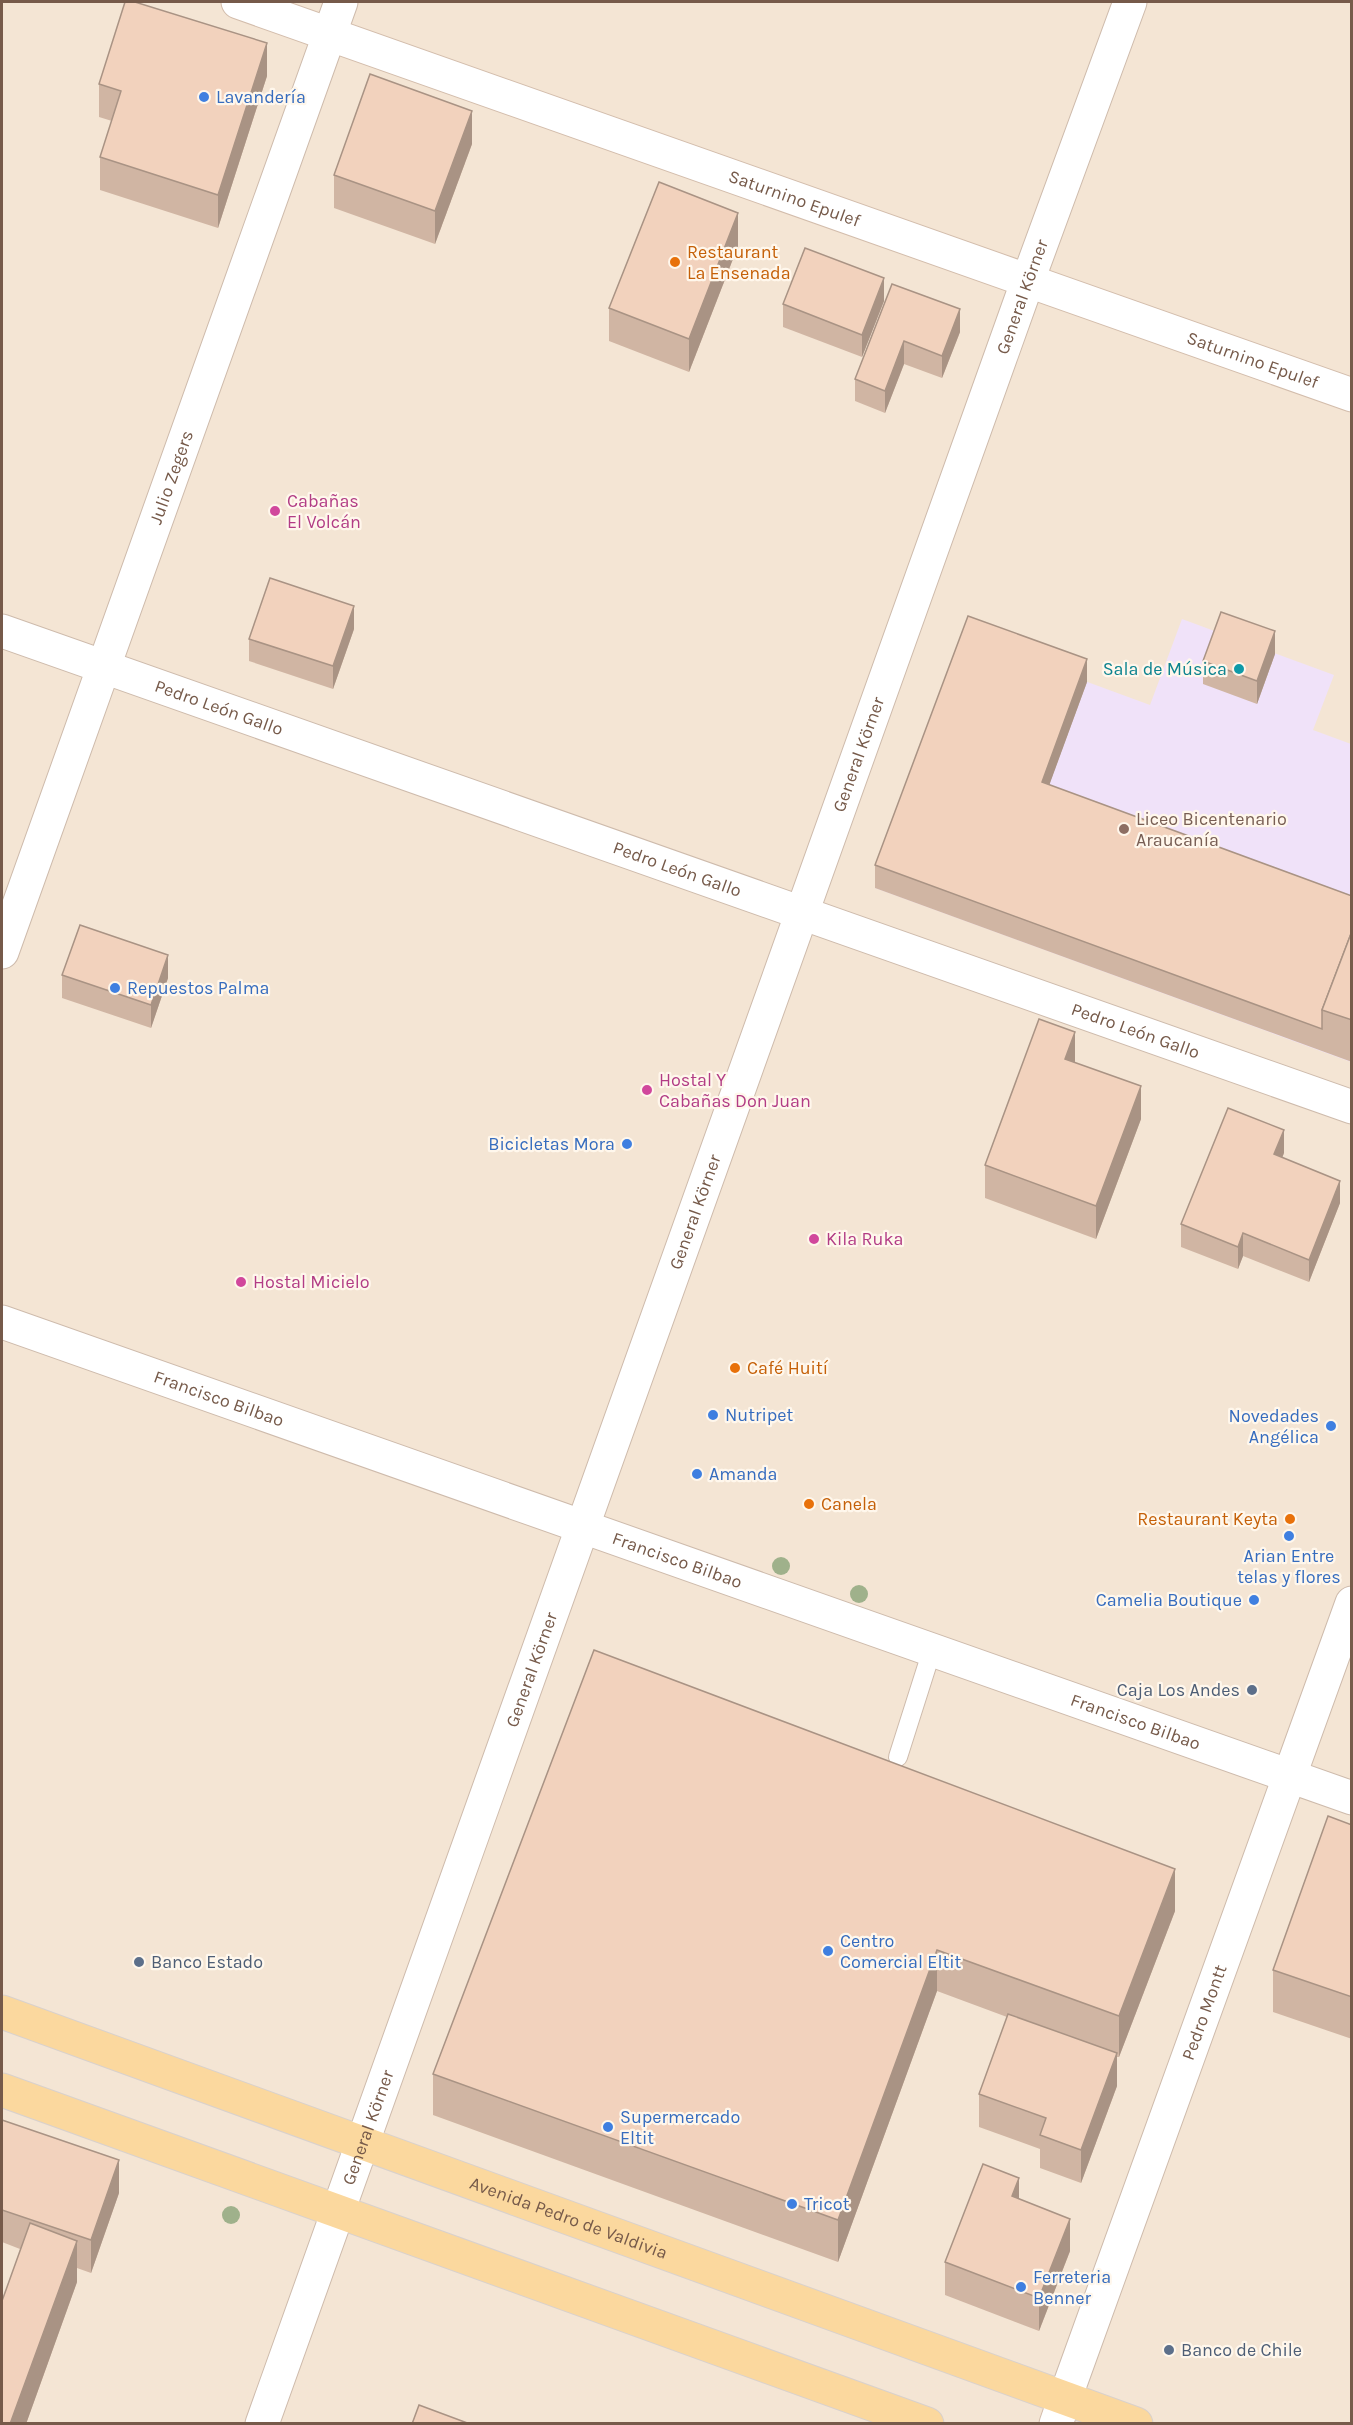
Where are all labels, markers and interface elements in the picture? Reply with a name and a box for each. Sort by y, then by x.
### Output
place label: Lavandería [216,86,306,108]
marker: Lavandería [197,90,211,104]
street label: Saturnino Epulef [726,165,864,232]
street label: General Körner [991,236,1053,357]
place label: Restaurant La Ensenada [687,241,791,284]
marker: Restaurant La Ensenada [668,255,682,269]
street label: Saturnino Epulef [1184,327,1322,394]
street label: Julio Zegers [145,427,198,527]
place label: Cabañas El Volcán [287,490,361,533]
marker: Cabañas El Volcán [268,504,282,518]
place label: Sala de Música [1103,658,1227,680]
marker: Sala de Música [1232,662,1246,676]
street label: Pedro León Gallo [152,675,286,740]
street label: General Körner [828,693,889,815]
place label: Liceo Bicentenario Araucanía [1136,808,1287,851]
marker: Liceo Bicentenario Araucanía [1117,822,1131,836]
street label: Pedro León Gallo [610,836,744,902]
place label: Repuestos Palma [127,977,269,999]
marker: Repuestos Palma [108,981,122,995]
street label: Pedro León Gallo [1068,998,1203,1063]
place label: Hostal Y Cabañas Don Juan [659,1069,811,1112]
marker: Hostal Y Cabañas Don Juan [640,1083,654,1097]
place label: Bicicletas Mora [488,1133,615,1155]
marker: Bicicletas Mora [620,1137,634,1151]
street label: General Körner [664,1151,726,1273]
place label: Kila Ruka [826,1228,904,1250]
marker: Kila Ruka [807,1232,821,1246]
place label: Hostal Micielo [253,1271,370,1293]
marker: Hostal Micielo [234,1275,248,1289]
place label: Café Huití [747,1357,829,1379]
marker: Café Huití [728,1361,742,1375]
street label: Francisco Bilbao [151,1365,287,1432]
place label: Nutripet [725,1404,794,1426]
place label: Novedades Angélica [1229,1405,1319,1448]
marker: Nutripet [706,1408,720,1422]
marker: Novedades Angélica [1324,1419,1338,1433]
place label: Amanda [709,1463,778,1485]
marker: Amanda [690,1467,704,1481]
place label: Canela [821,1493,877,1515]
marker: Canela [802,1497,816,1511]
place label: Restaurant Keyta [1137,1508,1278,1530]
marker: Restaurant Keyta [1283,1512,1297,1526]
street label: Francisco Bilbao [609,1527,745,1593]
marker: Arian Entre telas y flores [1282,1529,1296,1543]
place label: Arian Entre telas y flores [1237,1545,1341,1588]
place label: Camelia Boutique [1096,1589,1242,1611]
marker: Camelia Boutique [1247,1593,1261,1607]
street label: General Körner [501,1609,562,1730]
place label: Caja Los Andes [1117,1679,1240,1701]
marker: Caja Los Andes [1245,1683,1259,1697]
street label: Francisco Bilbao [1068,1689,1204,1755]
place label: Centro Comercial Eltit [840,1930,962,1973]
marker: Centro Comercial Eltit [821,1944,835,1958]
place label: Banco Estado [151,1951,263,1973]
marker: Banco Estado [132,1955,146,1969]
street label: Pedro Montt [1177,1961,1232,2063]
street label: General Körner [337,2066,399,2188]
place label: Supermercado Eltit [620,2106,740,2149]
marker: Supermercado Eltit [601,2120,615,2134]
street label: Avenida Pedro de Valdivia [467,2172,671,2264]
place label: Tricot [804,2193,850,2215]
marker: Tricot [785,2197,799,2211]
place label: Ferreteria Benner [1033,2266,1111,2309]
marker: Ferreteria Benner [1014,2280,1028,2294]
place label: Banco de Chile [1181,2339,1302,2361]
marker: Banco de Chile [1162,2343,1176,2357]

